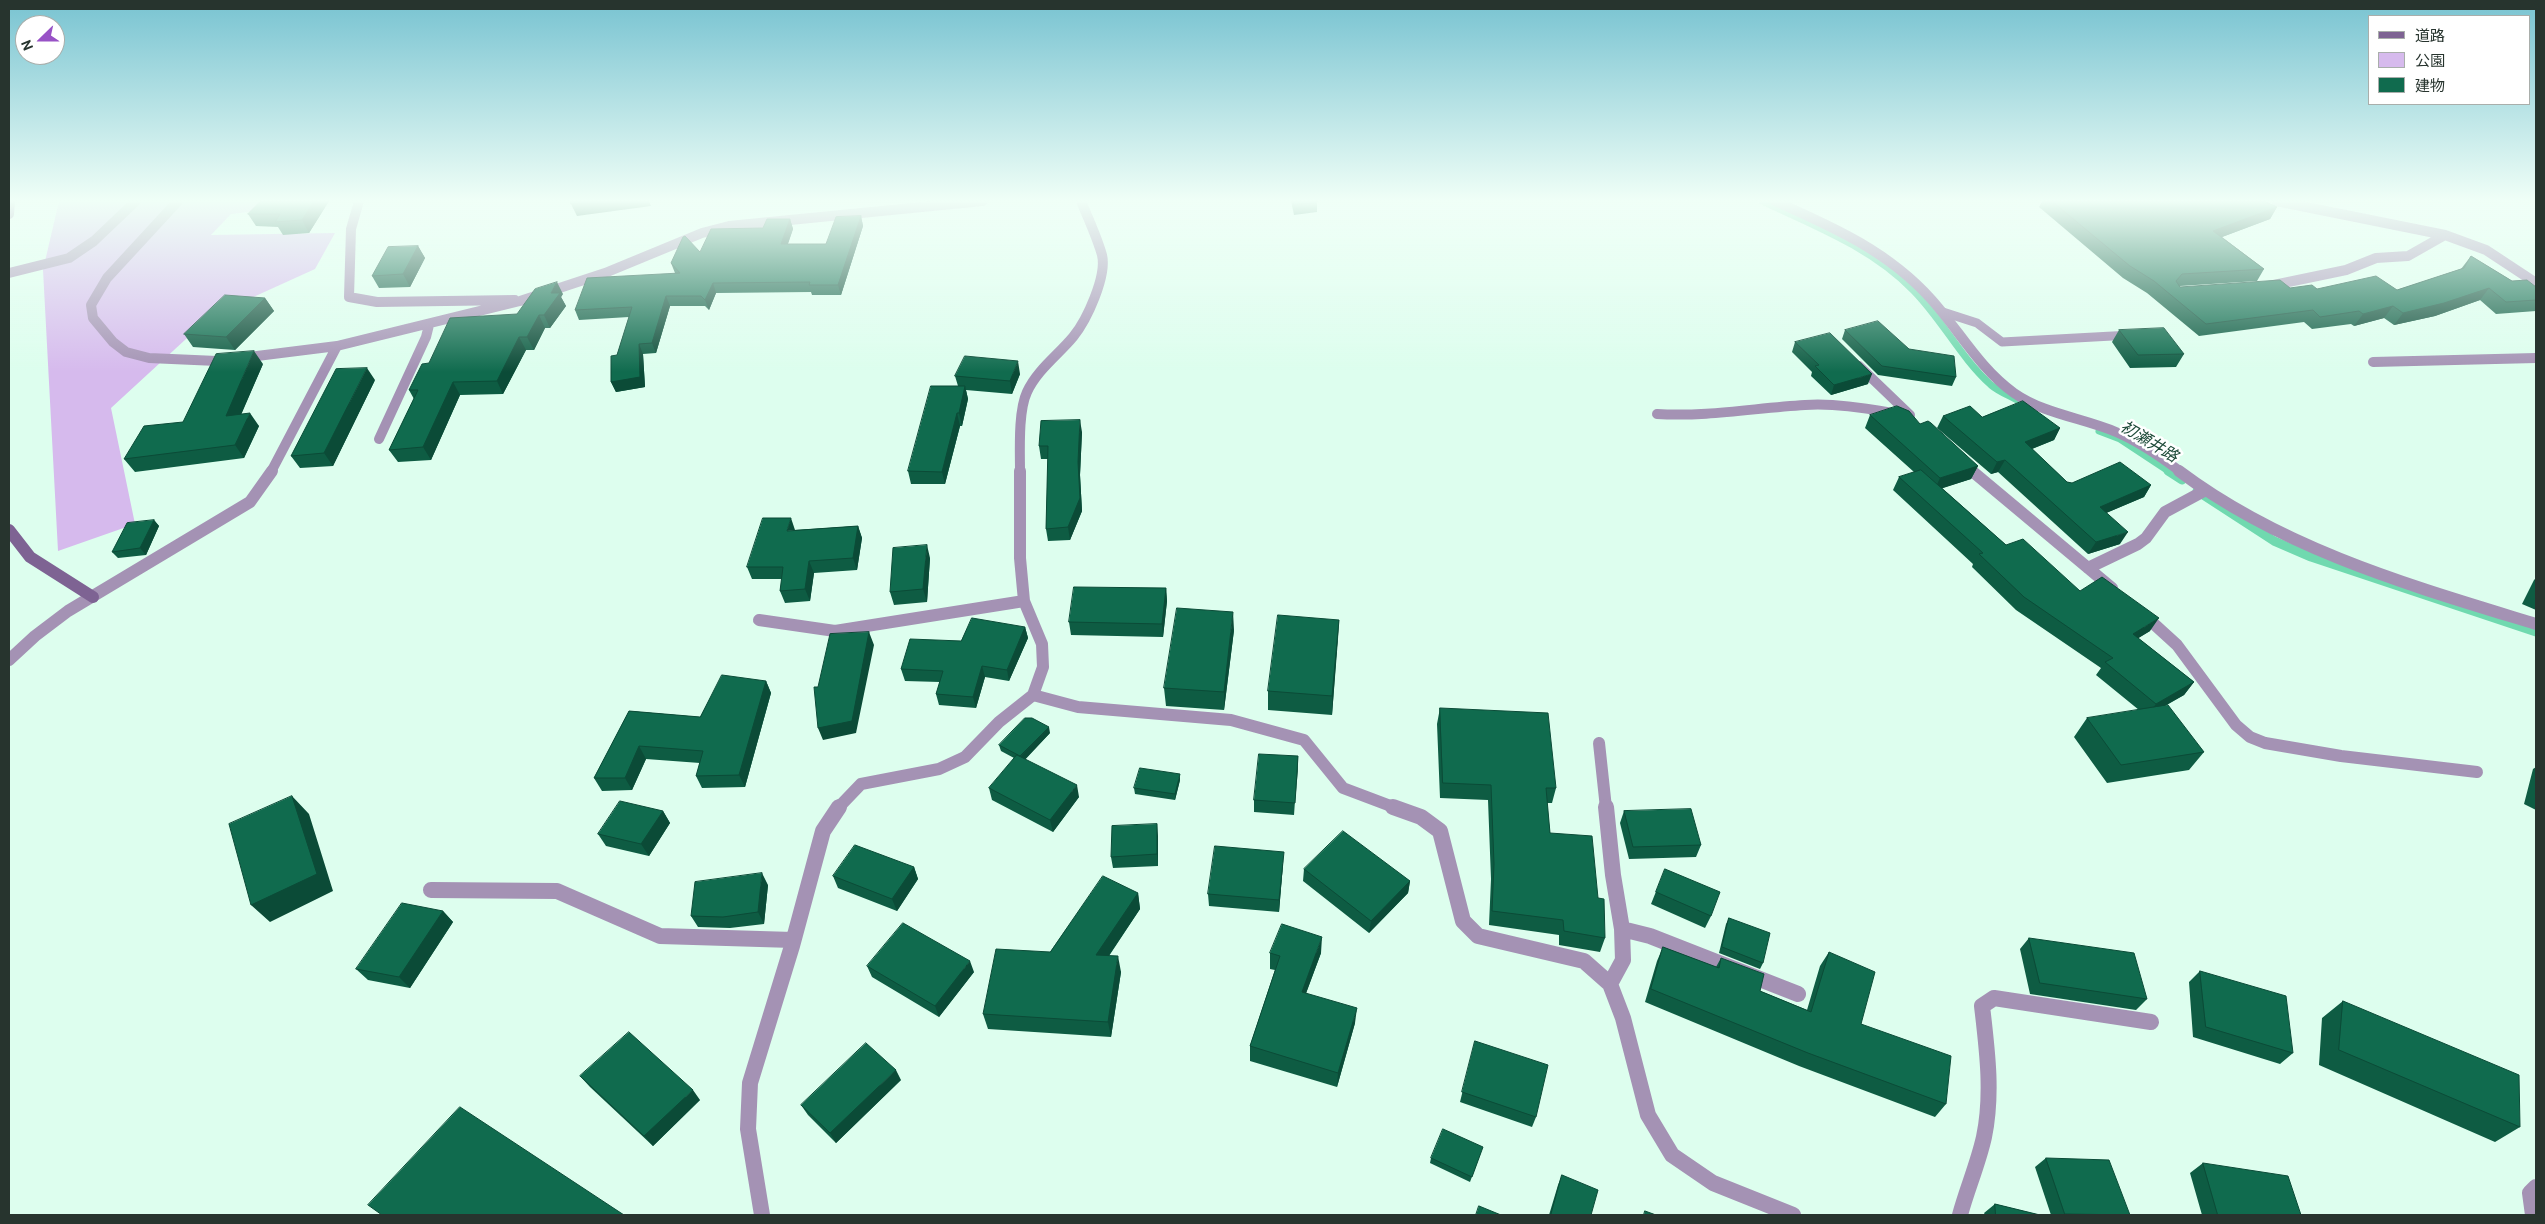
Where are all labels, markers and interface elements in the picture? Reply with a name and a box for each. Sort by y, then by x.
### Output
north arrow [15,15,65,65]
legend [2368,15,2530,105]
text: 道路 [2415,27,2445,45]
text: N [17,37,37,53]
text: 公園 [2415,52,2445,70]
text: 建物 [2415,77,2445,95]
water label: 初瀬井路 [2117,417,2181,467]

